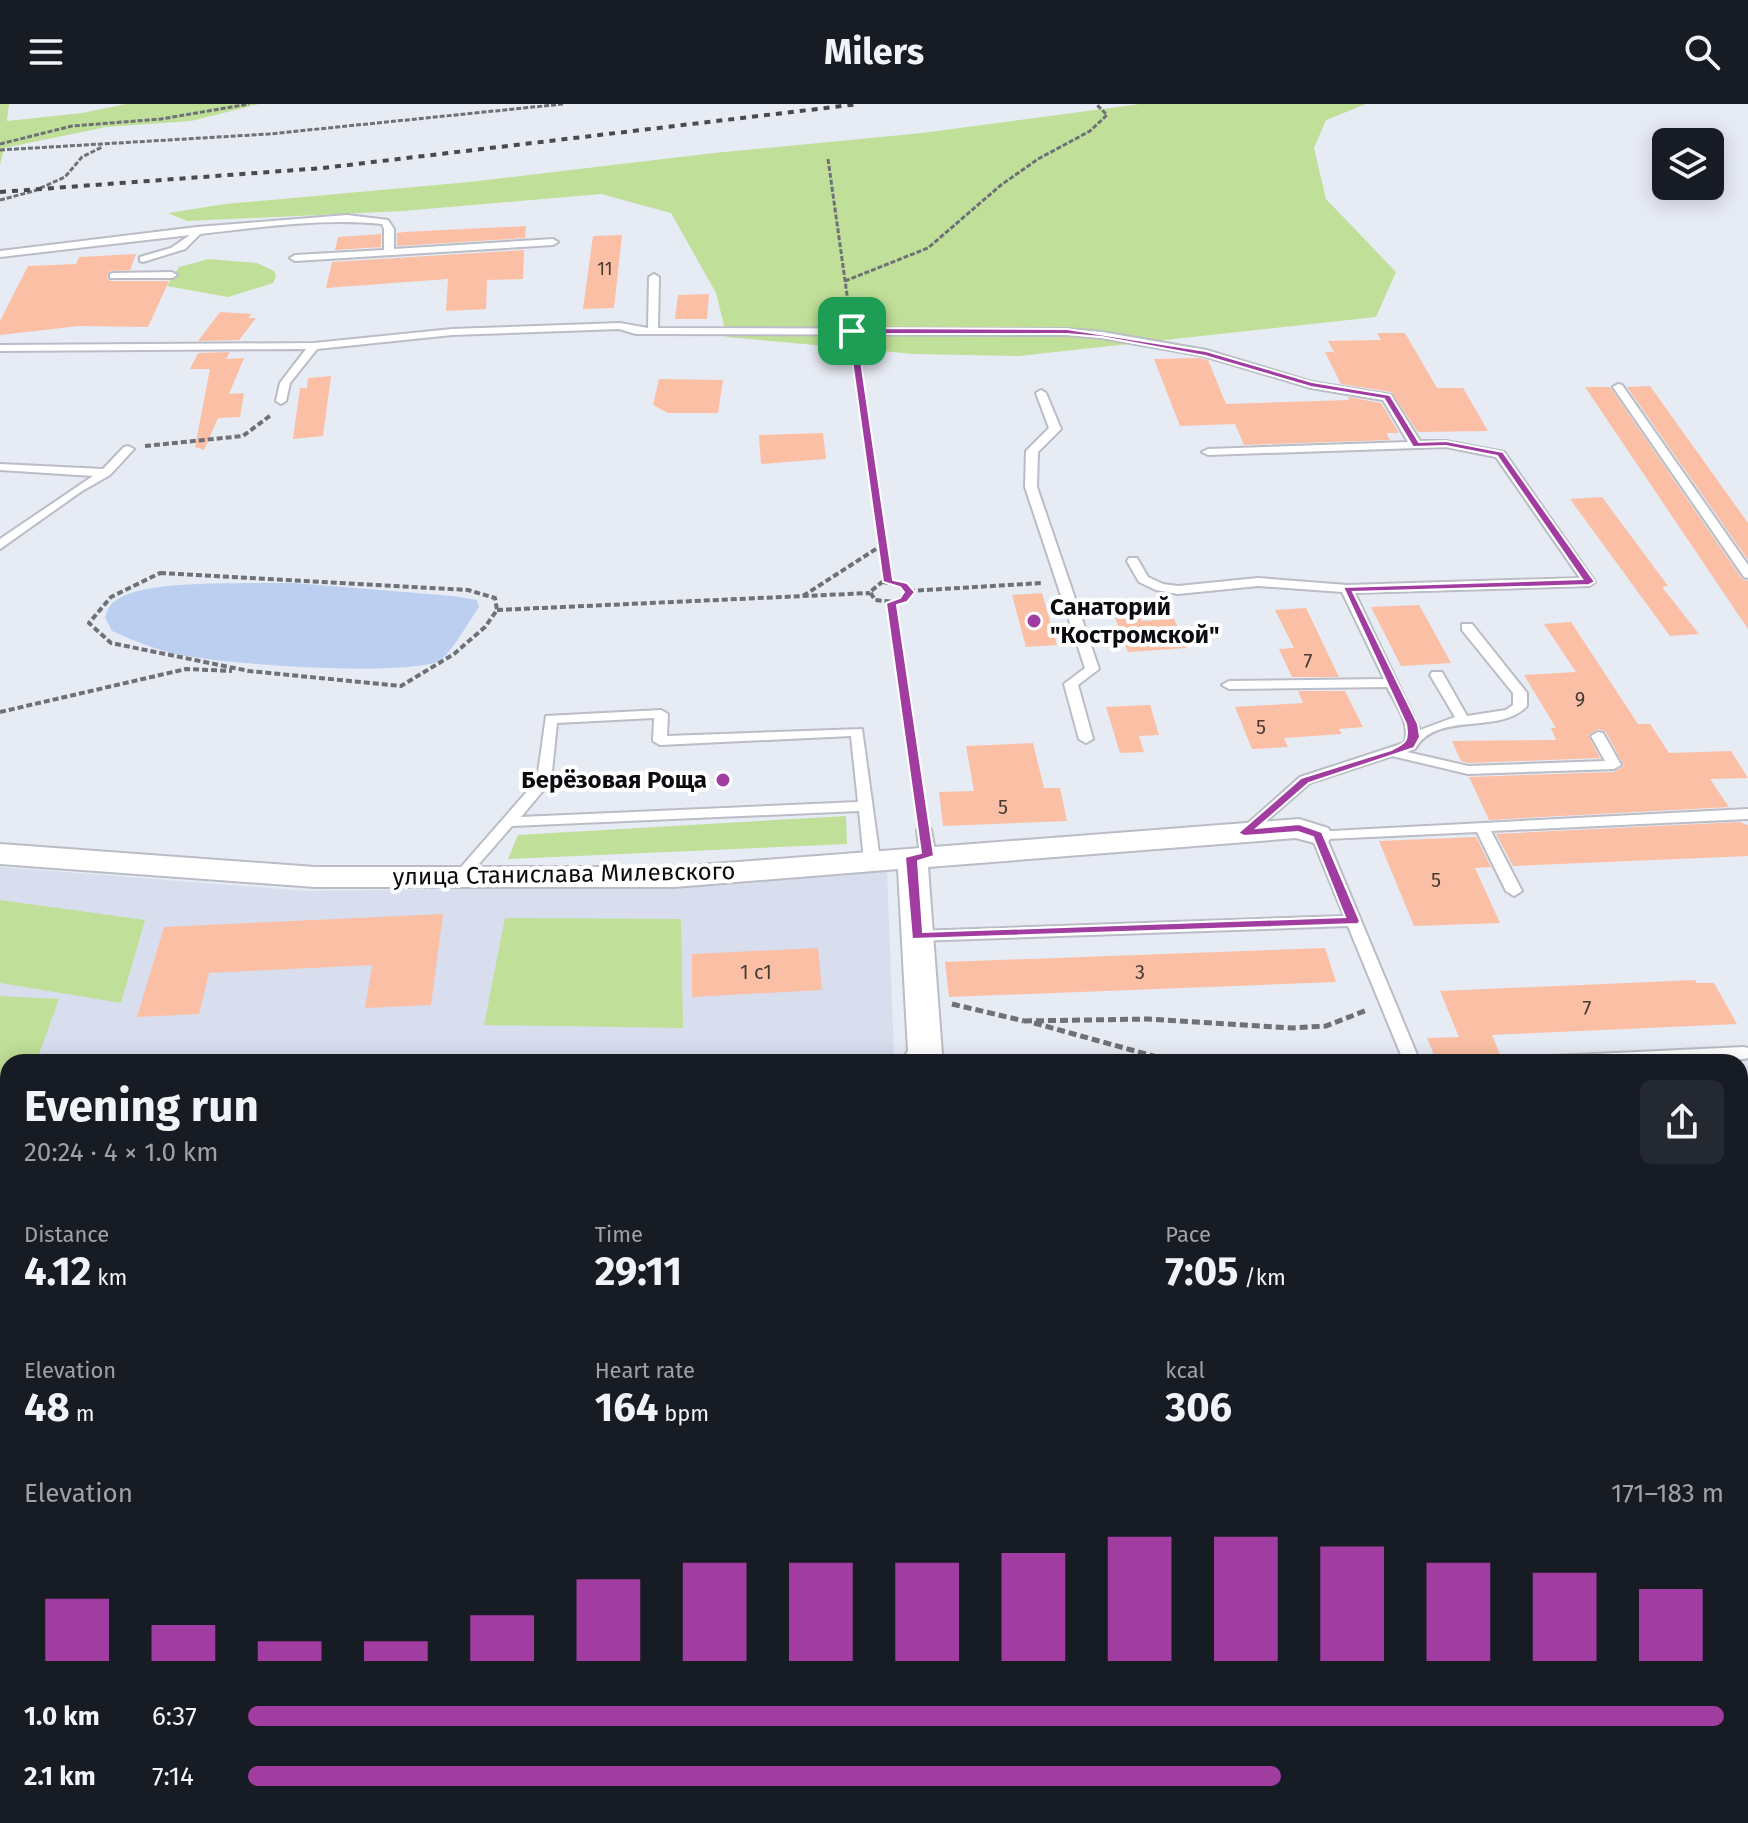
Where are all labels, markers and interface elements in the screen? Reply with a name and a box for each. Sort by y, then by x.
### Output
icon: menu [24,30,68,74]
text: Milers [824,30,924,74]
icon: search [1680,30,1724,74]
map controls [1652,128,1724,200]
button: layers [1652,128,1724,200]
house number: 11 [597,258,613,280]
pin [818,297,886,365]
icon: arrive [830,309,874,353]
place label: Санаторий "Костромской" [1050,593,1219,649]
marker: Санаторий "Костромской" [1025,612,1043,630]
house number: 7 [1304,649,1313,673]
house number: 9 [1575,687,1585,711]
house number: 5 [1256,715,1266,739]
place label: Берёзовая Роща [521,766,707,794]
marker: Берёзовая Роща [714,771,732,789]
house number: 5 [998,795,1008,819]
street label: улица Станислава Милевского [392,857,736,891]
house number: 5 [1431,868,1441,892]
house number: 1 с1 [740,960,772,984]
house number: 3 [1135,960,1145,984]
house number: 7 [1583,996,1592,1020]
text: Evening run [24,1080,259,1133]
button: share [1640,1080,1724,1164]
text: 20:24 · 4 × 1.0 km [24,1137,218,1168]
text: Distance [24,1221,109,1248]
text: Time [595,1221,643,1248]
text: Pace [1165,1221,1211,1248]
text: 4.12 [24,1248,91,1296]
text: 29:11 [595,1248,682,1296]
text: 7:05 [1165,1248,1239,1296]
text: km [91,1264,127,1291]
text: /km [1239,1264,1286,1291]
text: Elevation [24,1357,116,1384]
text: Heart rate [595,1357,695,1384]
text: kcal [1165,1357,1205,1384]
text: 48 [24,1384,70,1432]
text: 164 [595,1384,658,1432]
text: 306 [1165,1384,1232,1432]
text: m [70,1400,95,1427]
text: bpm [658,1400,709,1427]
text: Elevation [24,1478,133,1509]
text: 171–183 m [1611,1478,1724,1509]
text: 1.0 km [24,1701,100,1732]
text: 6:37 [152,1701,197,1732]
text: 2.1 km [24,1761,96,1792]
text: 7:14 [152,1761,194,1792]

